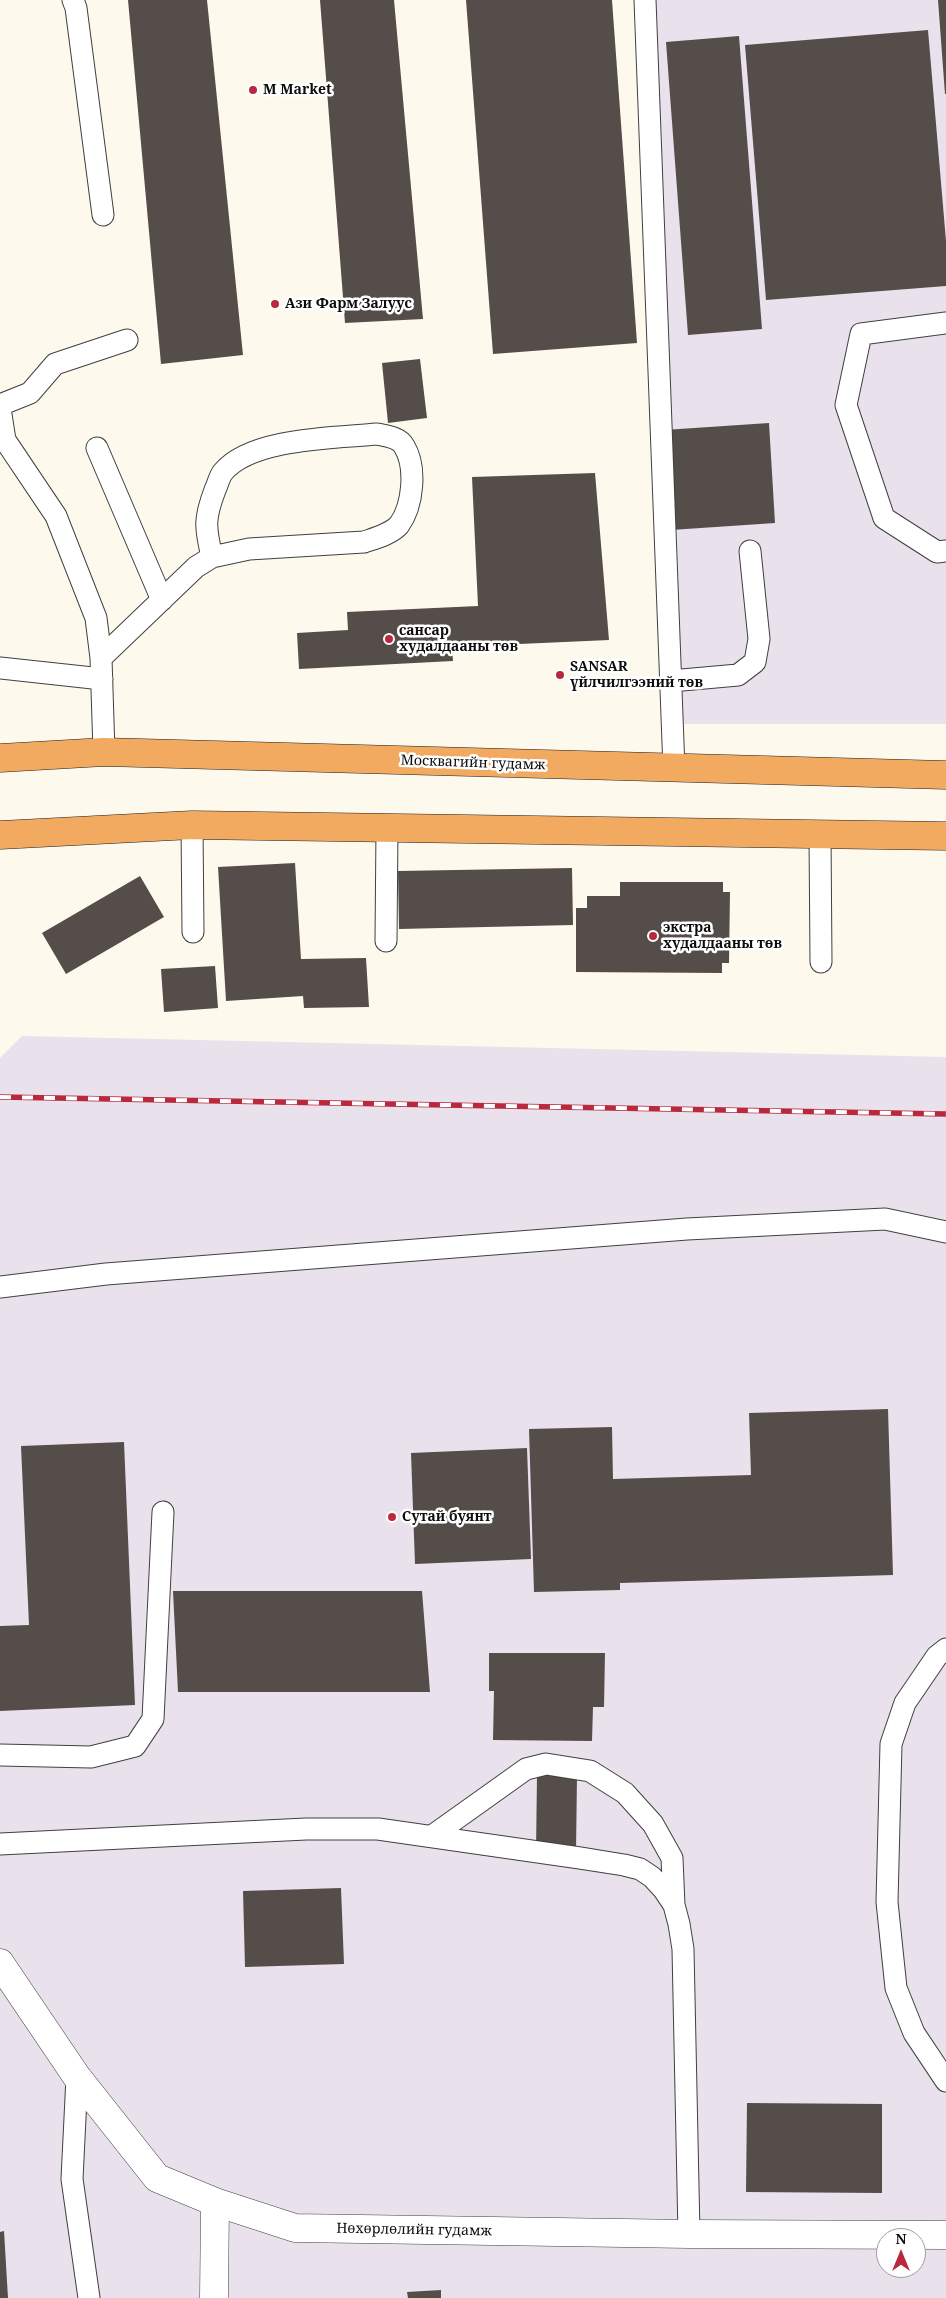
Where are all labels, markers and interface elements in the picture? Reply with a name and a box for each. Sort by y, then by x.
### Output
place label: М Market [263,82,332,98]
marker: М Market [247,84,259,96]
place label: Ази Фарм Залуус [285,296,412,312]
marker: Ази Фарм Залуус [269,298,281,310]
place label: сансар худалдааны төв [399,623,518,656]
marker: сансар худалдааны төв [383,633,395,645]
place label: SANSAR үйлчилгээний төв [570,659,703,692]
marker: SANSAR үйлчилгээний төв [554,669,566,681]
street label: Москвагийн гудамж [400,752,546,774]
place label: экстра худалдааны төв [663,920,782,952]
marker: экстра худалдааны төв [647,930,659,942]
place label: Сутай буянт [402,1509,492,1525]
marker: Сутай буянт [386,1511,398,1523]
street label: Нөхөрлөлийн гудамж [336,2220,492,2240]
north arrow [876,2228,926,2278]
text: N [895,2229,907,2248]

